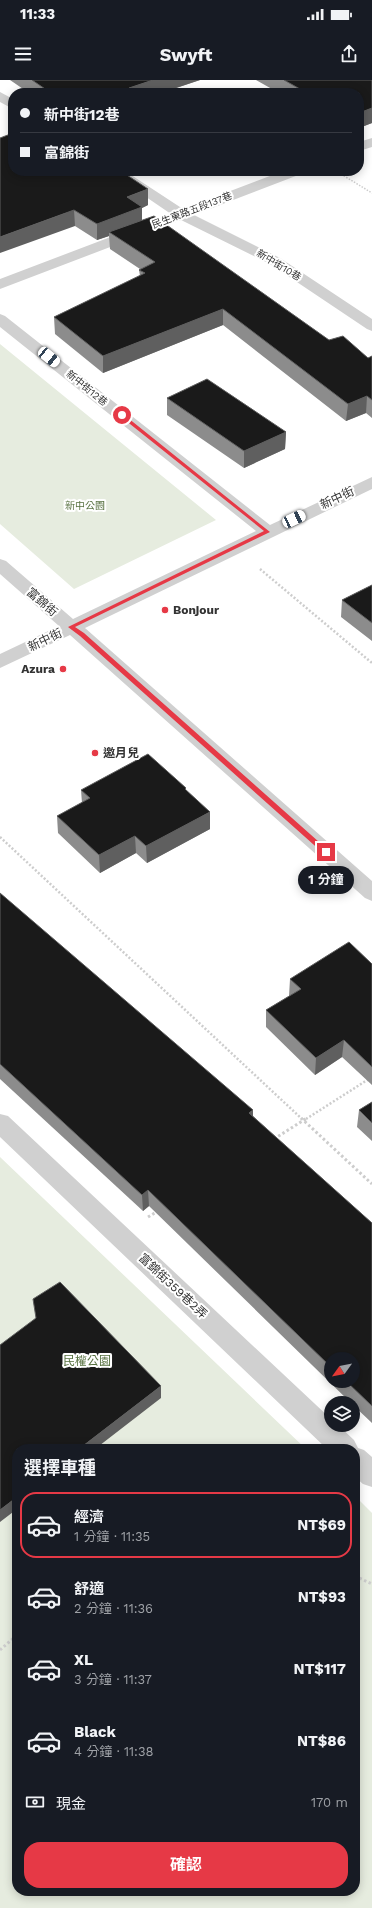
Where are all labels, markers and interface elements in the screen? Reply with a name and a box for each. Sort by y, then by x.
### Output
text: 11:33 [20,5,55,23]
icon: menu [12,43,34,65]
icon: share [338,43,360,65]
text: Swyft [160,44,212,65]
text: 新中街12巷 [44,106,119,124]
text: 富錦街 [44,144,89,162]
street label: 民生東路五段137巷 [150,190,234,230]
street label: 新中街10巷 [255,247,303,283]
car [36,345,62,369]
street label: 新中街12巷 [64,368,110,408]
route start [113,406,131,424]
street label: 新中街 [318,484,356,512]
park label: 新中公園 [65,500,105,511]
car [281,508,307,530]
street label: 富錦街 [24,585,60,619]
place label: Bonjour [173,603,220,617]
marker: Bonjour [160,605,170,615]
street label: 新中街 [26,626,64,654]
place label: Azura [21,662,55,676]
marker: Azura [58,664,68,674]
place label: 邀月兒 [103,746,139,760]
marker: 邀月兒 [90,748,100,758]
route end [317,843,335,861]
callout: 1 分鐘 [298,866,354,894]
text: 1 分鐘 [308,872,344,887]
street label: 富錦街359巷2弄 [136,1251,210,1321]
north arrow [324,1352,360,1388]
map controls [324,1352,360,1432]
park label: 民權公園 [63,1354,111,1368]
button: layers [324,1396,360,1432]
text: 選擇車種 [24,1457,96,1478]
icon: car [26,1507,62,1543]
text: 經濟 [74,1508,104,1526]
text: NT$69 [297,1516,346,1534]
text: 1 分鐘 · 11:35 [74,1529,150,1544]
icon: car [26,1579,62,1615]
text: 舒適 [74,1580,104,1598]
text: NT$93 [298,1588,346,1606]
text: 2 分鐘 · 11:36 [74,1601,153,1616]
icon: car [26,1651,62,1687]
text: XL [74,1651,93,1669]
text: NT$117 [294,1660,346,1678]
text: 3 分鐘 · 11:37 [74,1672,152,1687]
icon: car [26,1723,62,1759]
text: Black [74,1723,116,1741]
text: NT$86 [297,1732,346,1750]
text: 4 分鐘 · 11:38 [74,1744,154,1759]
icon: cash [24,1791,46,1813]
text: 現金 [56,1795,86,1813]
text: 170 m [311,1795,348,1810]
button: 確認 [24,1842,348,1888]

